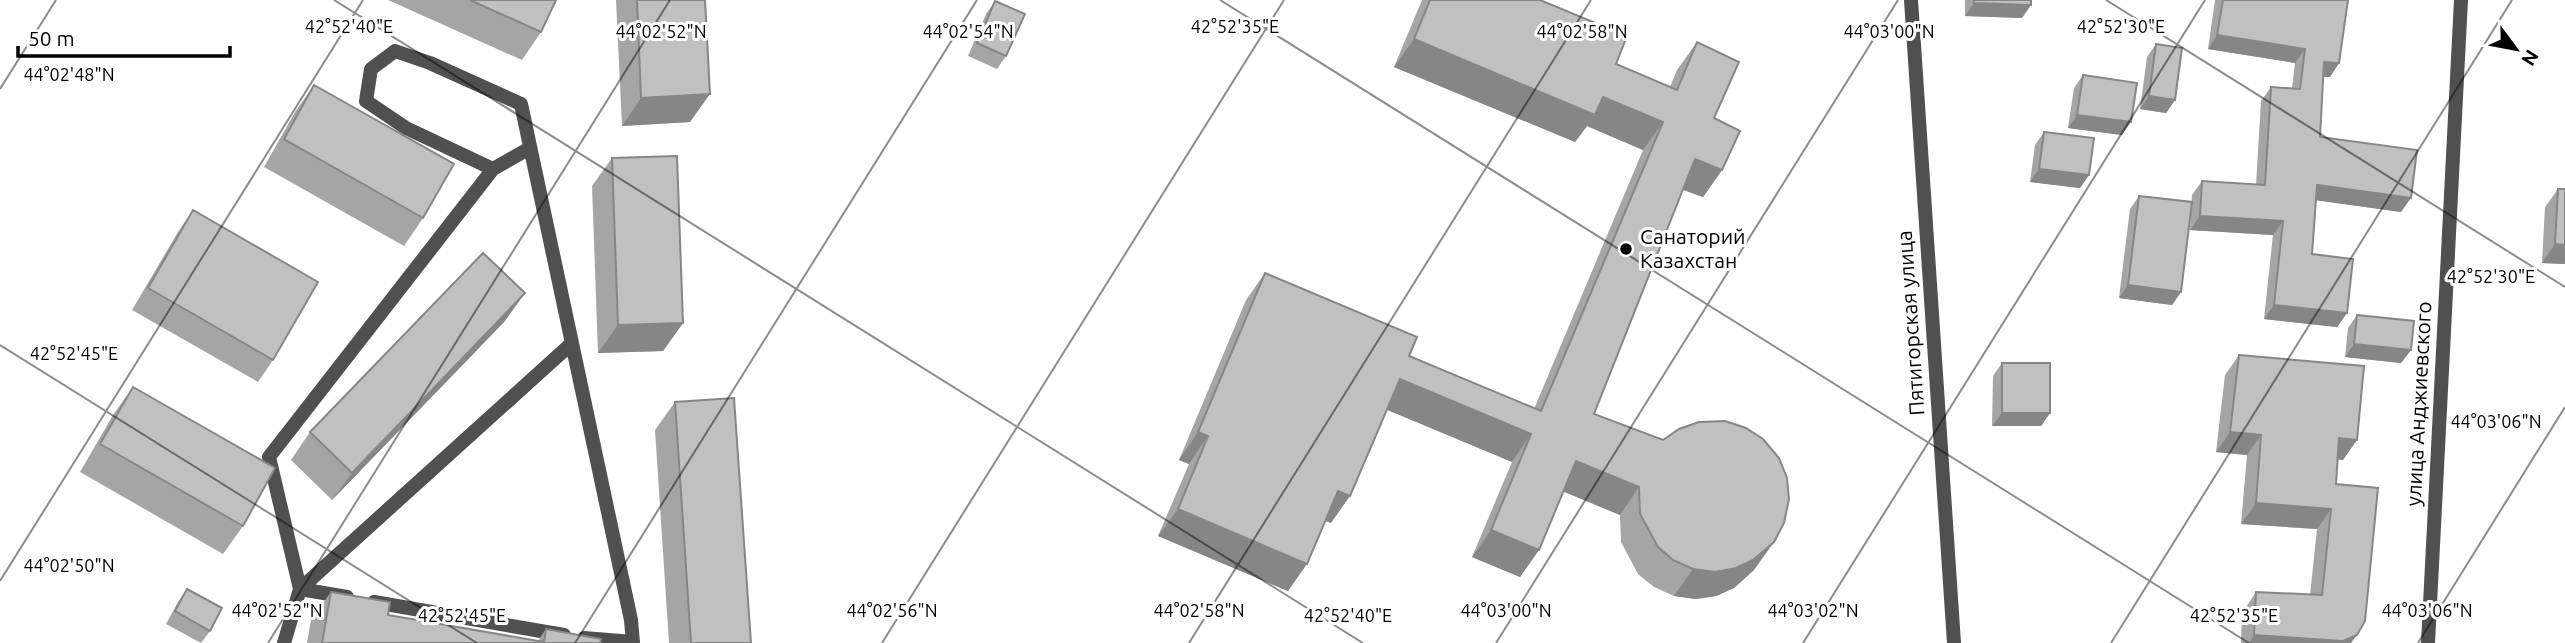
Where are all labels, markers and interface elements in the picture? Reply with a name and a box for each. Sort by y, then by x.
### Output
scale bar [18,14,229,58]
north arrow [2481,14,2551,84]
text: 42°52'40"E [305,16,393,36]
text: 42°52'35"E [1191,16,1279,36]
text: 42°52'30"E [2077,16,2165,36]
text: 44°02'52"N [615,21,707,41]
text: 44°02'54"N [922,21,1014,41]
text: 44°02'58"N [1536,21,1628,41]
text: 44°03'00"N [1843,21,1935,41]
text: 50 m [28,26,75,50]
text: N [2517,46,2544,70]
text: 44°02'48"N [23,64,115,84]
place label: Санаторий Казахстан [1640,224,1746,272]
street label: Пятигорская улица [1892,230,1928,416]
marker: Санаторий Казахстан [1618,241,1634,257]
text: 42°52'30"E [2447,266,2535,286]
street label: улица Анджиевского [2401,301,2435,507]
text: 42°52'45"E [30,343,118,363]
text: 44°03'06"N [2450,411,2542,431]
text: 44°02'50"N [23,555,115,575]
text: 44°02'52"N [231,600,323,620]
text: 44°02'56"N [846,600,938,620]
text: 44°02'58"N [1153,600,1245,620]
text: 44°03'00"N [1460,600,1552,620]
text: 44°03'02"N [1767,600,1859,620]
text: 44°03'06"N [2381,600,2473,620]
text: 42°52'45"E [418,605,506,625]
text: 42°52'40"E [1304,605,1392,625]
text: 42°52'35"E [2190,605,2278,625]

